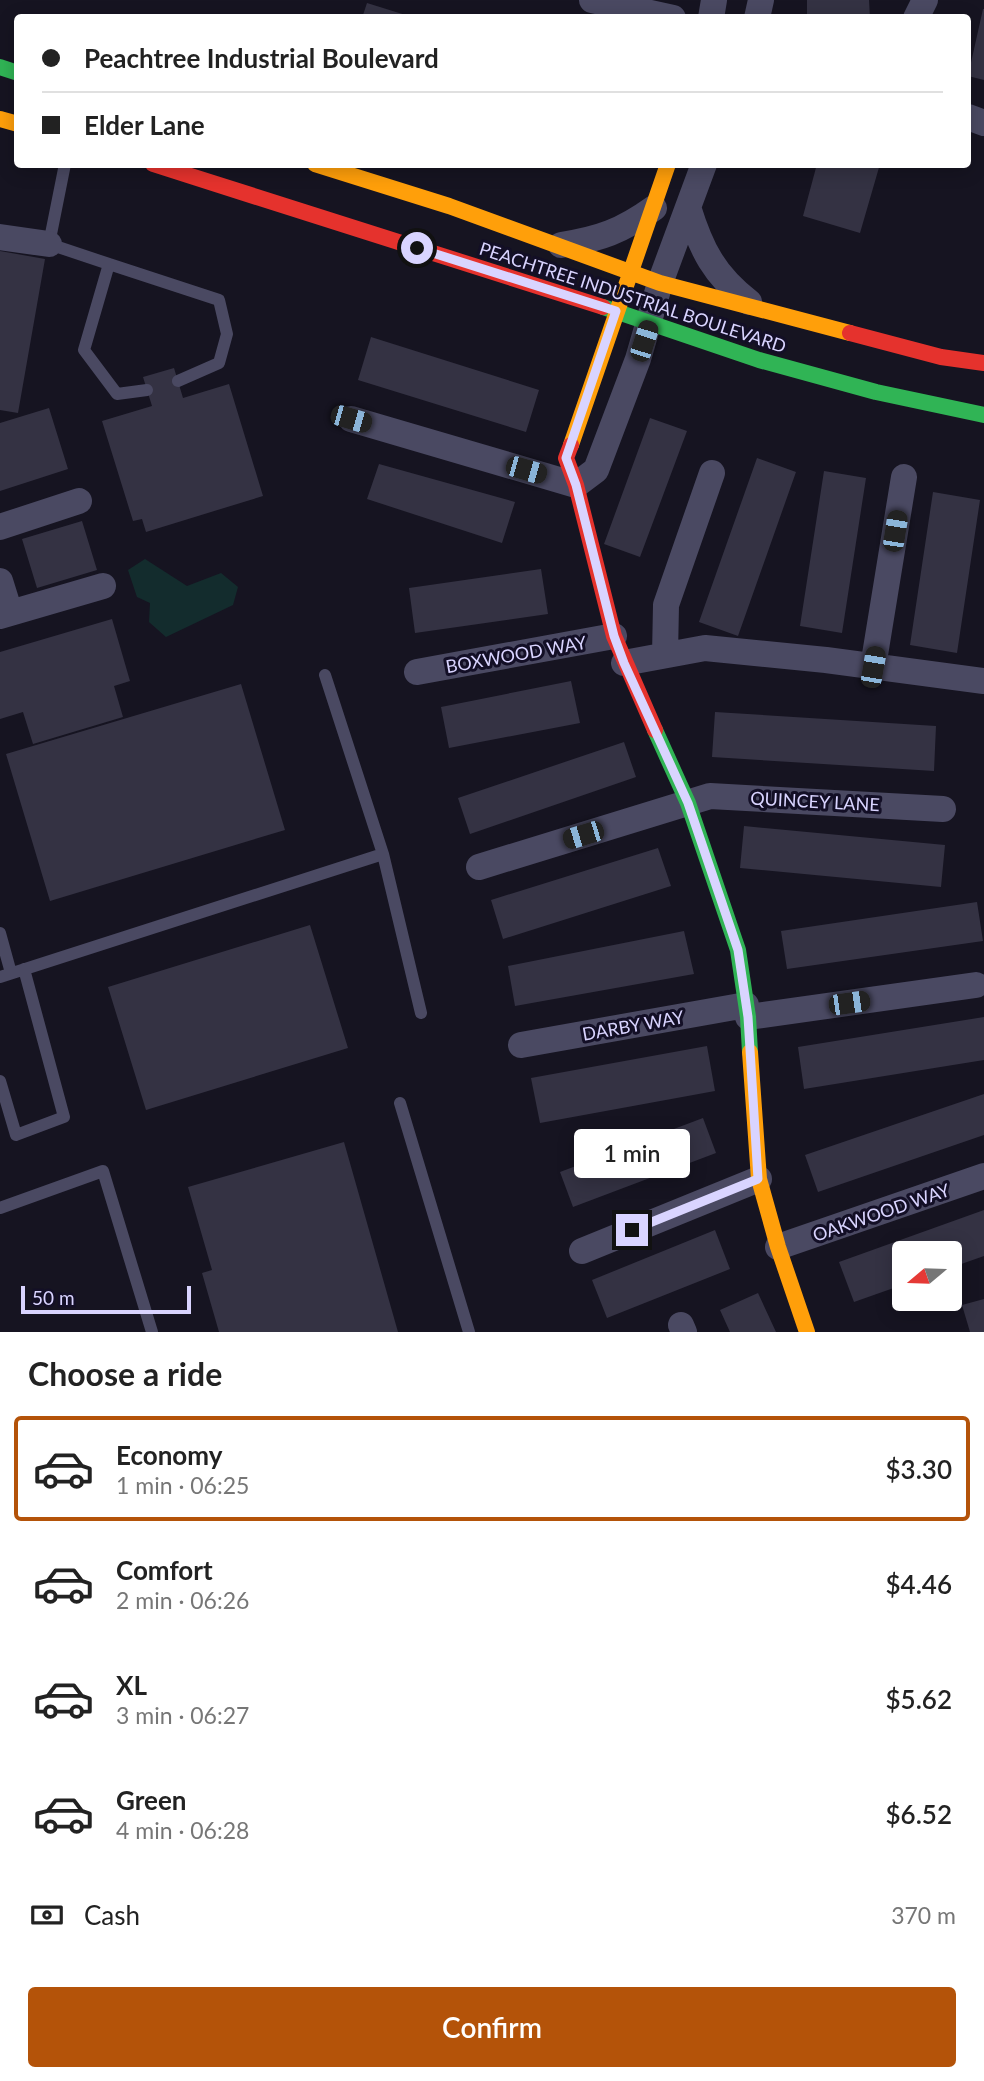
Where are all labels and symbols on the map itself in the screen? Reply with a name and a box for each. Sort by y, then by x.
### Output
route start [401,232,433,264]
street label: PEACHTREE INDUSTRIAL BOULEVARD [477,237,789,357]
car [628,318,661,364]
car [328,403,375,435]
car [503,454,550,486]
car [882,509,909,553]
street label: BOXWOOD WAY [444,631,589,677]
car [860,644,887,690]
street label: QUINCEY LANE [750,787,880,815]
car [560,819,607,851]
car [827,990,872,1016]
street label: DARBY WAY [580,1005,686,1045]
callout: 1 min [574,1128,690,1178]
street label: OAKWOOD WAY [810,1178,953,1246]
route end [616,1214,648,1246]
north arrow [892,1241,962,1311]
scale bar [21,1283,191,1315]

